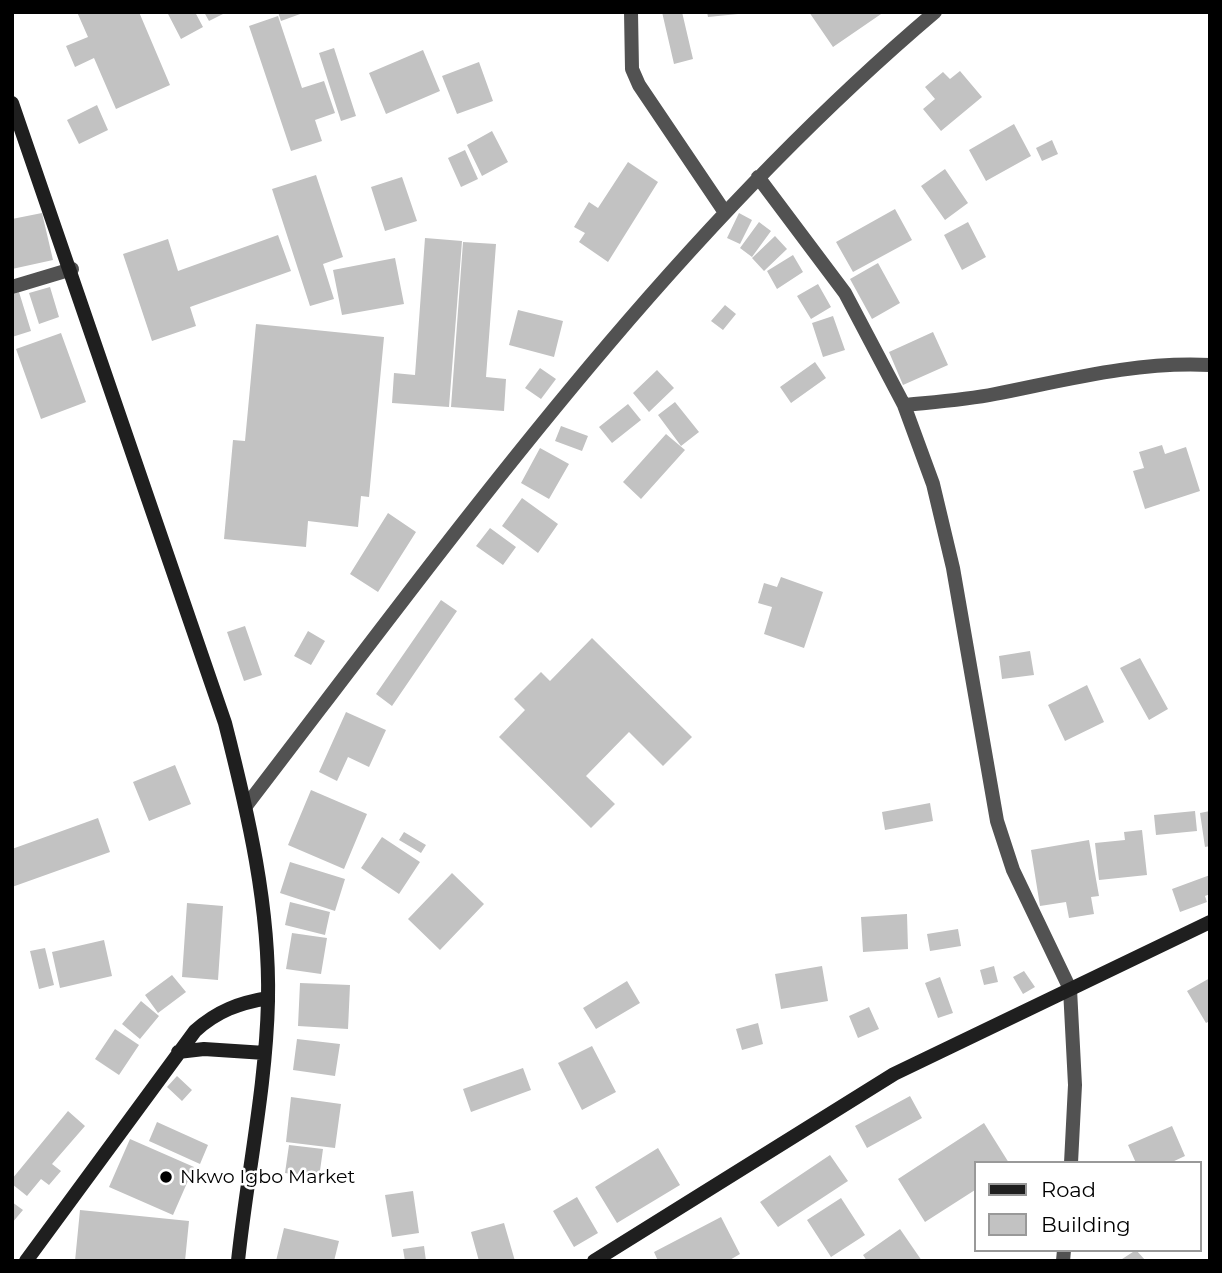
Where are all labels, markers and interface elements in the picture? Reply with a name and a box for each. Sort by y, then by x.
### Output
legend [974,1161,1201,1252]
place label: Nkwo Igbo Market [180,1166,355,1188]
marker: Nkwo Igbo Market [158,1169,174,1185]
text: Road [1041,1177,1096,1202]
text: Building [1041,1212,1131,1237]

